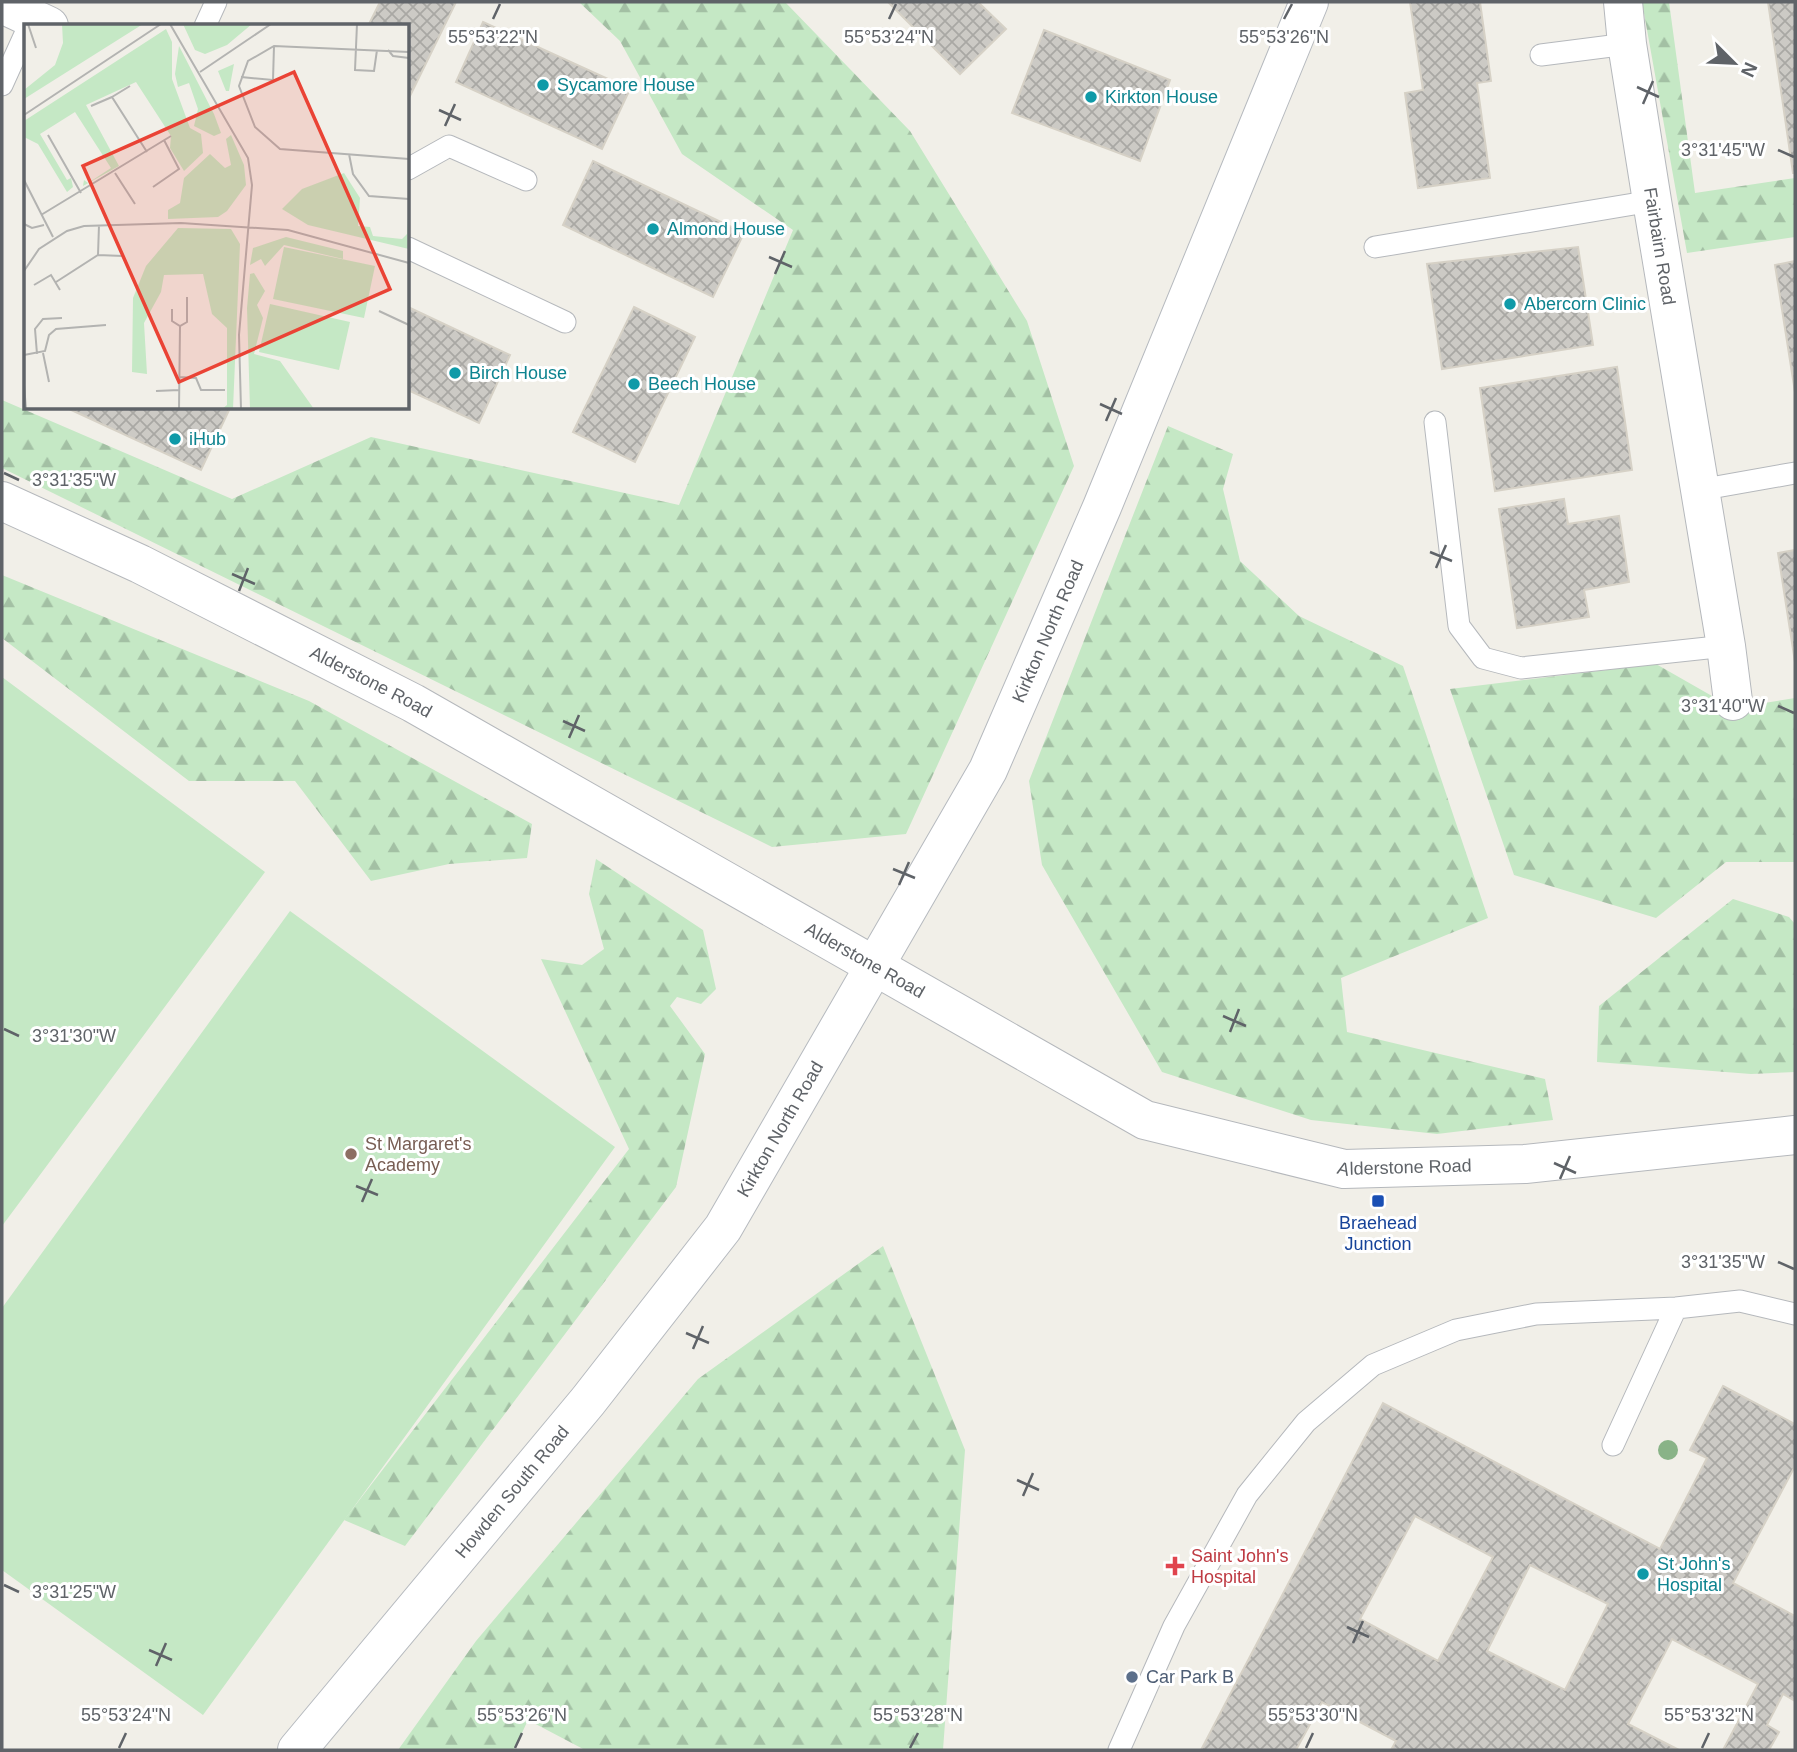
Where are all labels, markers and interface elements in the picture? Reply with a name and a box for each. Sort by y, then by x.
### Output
inset map [24,24,410,410]
text: 55°53'22"N [448,27,538,47]
text: 55°53'24"N [844,27,934,47]
text: 55°53'26"N [1239,27,1329,47]
north arrow [1699,28,1769,98]
text: N [1737,59,1761,80]
place label: Sycamore House [557,75,695,95]
marker: Sycamore House [535,77,551,93]
place label: Kirkton House [1105,87,1218,107]
marker: Kirkton House [1083,89,1099,105]
text: 3°31'45"W [1681,140,1765,160]
street label: Fairbairn Road [1640,186,1679,307]
place label: Almond House [667,219,785,239]
marker: Almond House [645,221,661,237]
place label: Abercorn Clinic [1524,294,1646,314]
marker: Abercorn Clinic [1502,296,1518,312]
place label: Birch House [469,363,567,383]
marker: Birch House [447,365,463,381]
place label: Beech House [648,374,756,394]
marker: Beech House [626,376,642,392]
place label: iHub [189,429,226,449]
marker: iHub [167,431,183,447]
text: 3°31'35"W [32,470,116,490]
street label: Kirkton North Road [1008,557,1088,706]
street label: Alderstone Road [307,642,435,722]
text: 3°31'40"W [1681,696,1765,716]
street label: Alderstone Road [802,918,928,1002]
text: 3°31'30"W [32,1026,116,1046]
street label: Kirkton North Road [733,1058,827,1200]
place label: St Margaret's Academy [365,1134,471,1175]
marker: St Margaret's Academy [343,1146,359,1162]
street label: Alderstone Road [1335,1155,1472,1180]
marker: Braehead Junction [1370,1193,1386,1209]
place label: Braehead Junction [1339,1213,1417,1254]
text: 3°31'35"W [1681,1252,1765,1272]
street label: Howden South Road [451,1422,573,1562]
place label: Saint John's Hospital [1191,1546,1289,1587]
place label: St John's Hospital [1657,1554,1730,1595]
marker: Saint John's Hospital [1165,1556,1185,1576]
marker: St John's Hospital [1635,1566,1651,1582]
text: 3°31'25"W [32,1582,116,1602]
place label: Car Park B [1146,1667,1234,1687]
marker: Car Park B [1124,1669,1140,1685]
text: 55°53'24"N [81,1705,171,1725]
text: 55°53'26"N [477,1705,567,1725]
text: 55°53'28"N [873,1705,963,1725]
text: 55°53'30"N [1268,1705,1358,1725]
text: 55°53'32"N [1664,1705,1754,1725]

